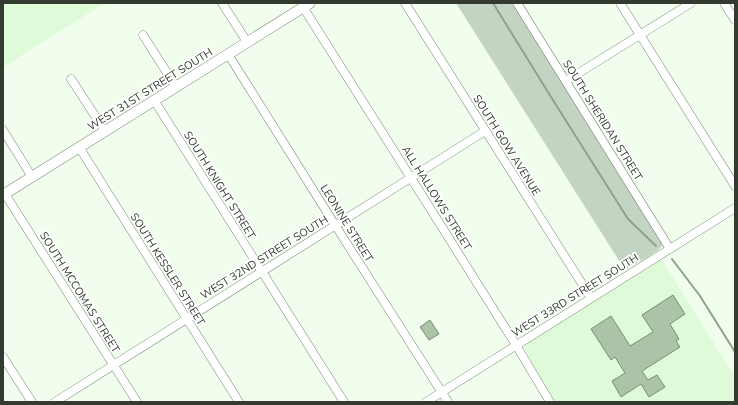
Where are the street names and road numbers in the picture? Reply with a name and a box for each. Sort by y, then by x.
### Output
street label: WEST 31ST STREET SOUTH [85,45,216,134]
street label: SOUTH SHERIDAN STREET [559,57,646,184]
street label: SOUTH GOW AVENUE [469,92,544,199]
street label: SOUTH KNIGHT STREET [180,128,259,242]
street label: ALL HALLOWS STREET [398,143,475,254]
street label: LEONINE STREET [317,182,377,265]
street label: SOUTH KESSLER STREET [127,210,209,329]
street label: WEST 32ND STREET SOUTH [198,212,331,303]
street label: SOUTH MCCOMAS STREET [36,229,123,356]
street label: WEST 33RD STREET SOUTH [509,250,642,341]

